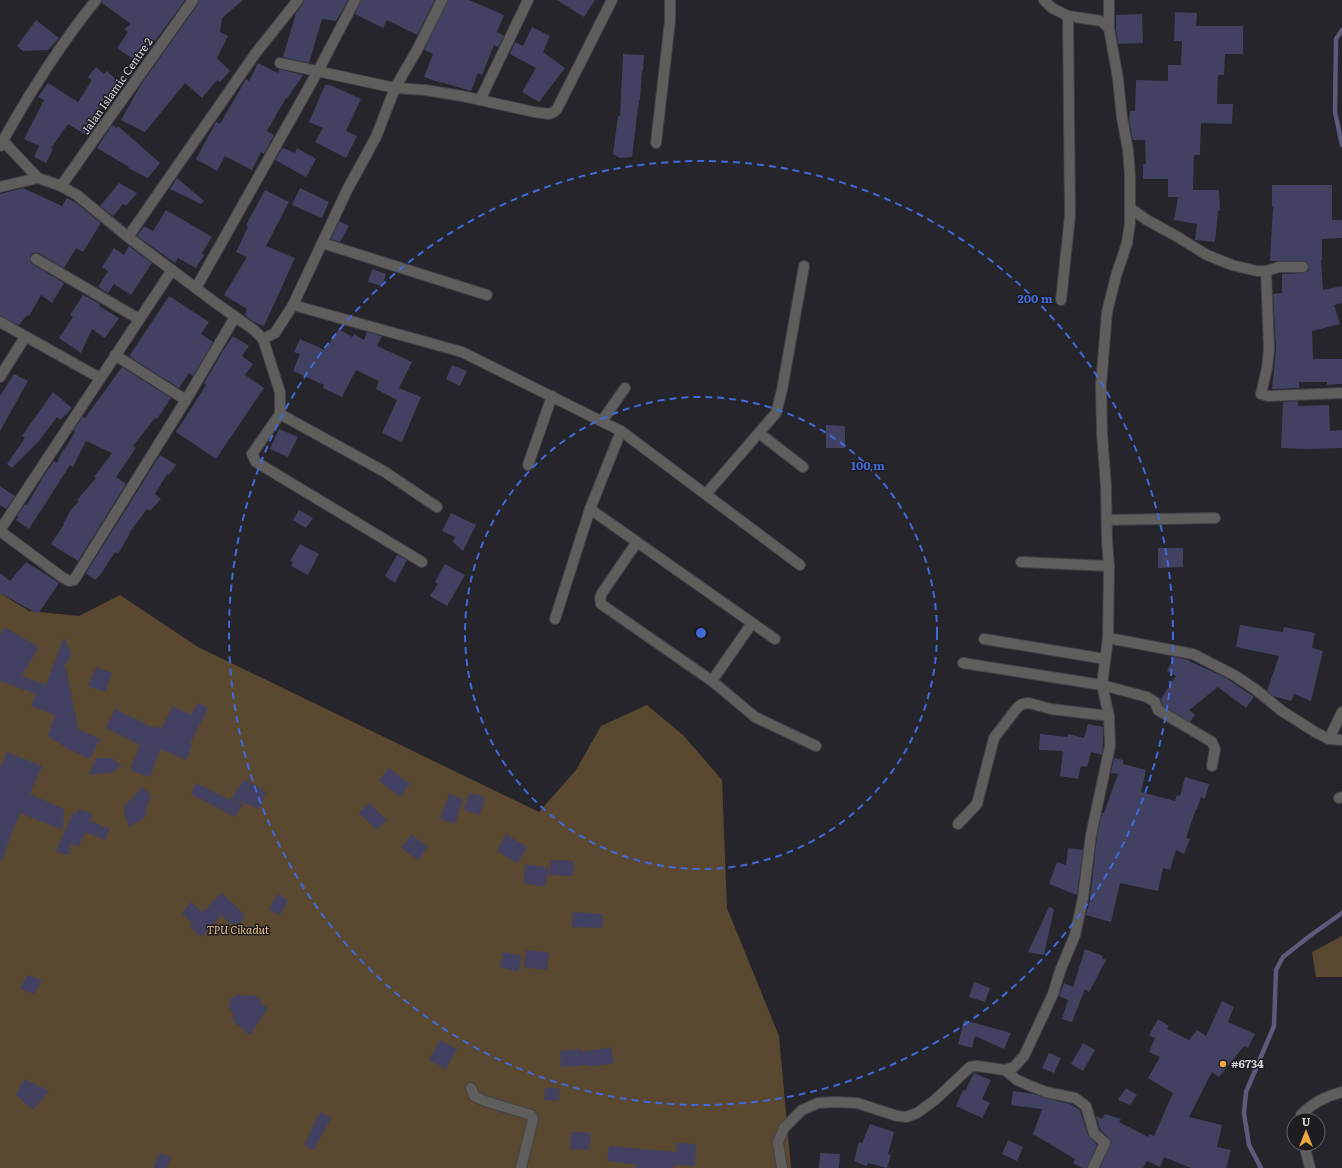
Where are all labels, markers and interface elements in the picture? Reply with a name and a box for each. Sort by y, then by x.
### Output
street label: Jalan Islamic Centre 2 [77,34,156,137]
text: 200 m [1017,289,1053,307]
text: 100 m [851,456,885,474]
centre of rings [694,626,708,640]
park label: TPU Cikadut [207,921,270,937]
place label: #6734 [1231,1055,1264,1071]
marker: #6734 [1218,1059,1228,1069]
north arrow [1286,1112,1326,1152]
text: U [1302,1113,1311,1129]

